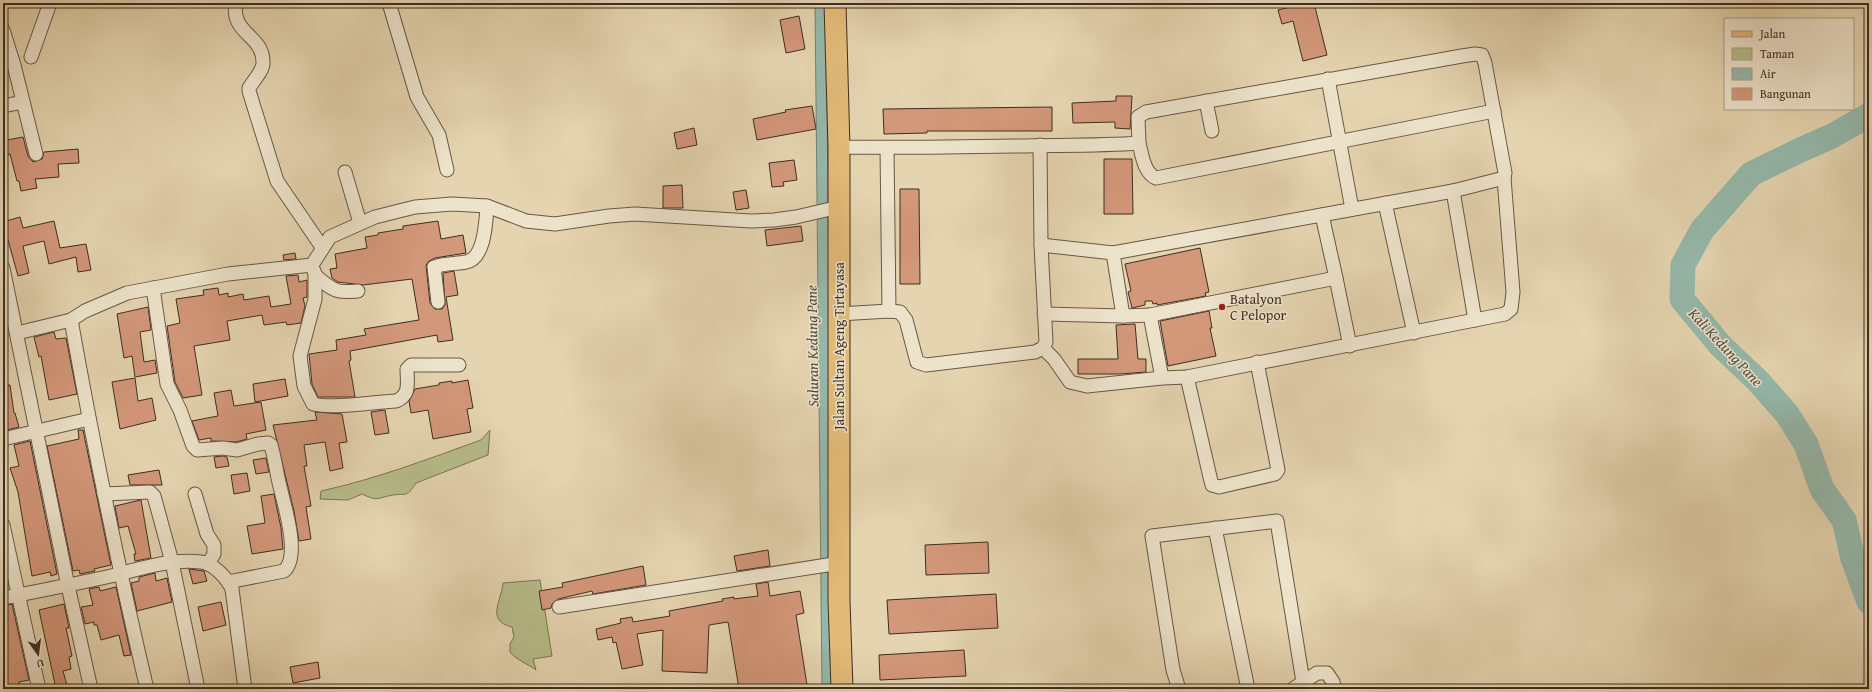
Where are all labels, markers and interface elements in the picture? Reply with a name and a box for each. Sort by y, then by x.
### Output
legend [1724,18,1854,110]
text: Jalan [1758,25,1785,42]
text: Taman [1760,45,1794,62]
text: Air [1760,65,1776,82]
text: Bangunan [1760,85,1811,102]
street label: Jalan Sultan Ageng Tirtayasa [829,262,849,432]
water label: Saluran Kedung Pane [800,285,824,407]
place label: Batalyon C Pelopor [1230,289,1287,325]
marker: Batalyon C Pelopor [1217,302,1227,312]
water label: Kali Kedung Pane [1683,302,1768,391]
north arrow [18,634,58,674]
text: U [34,655,46,673]

